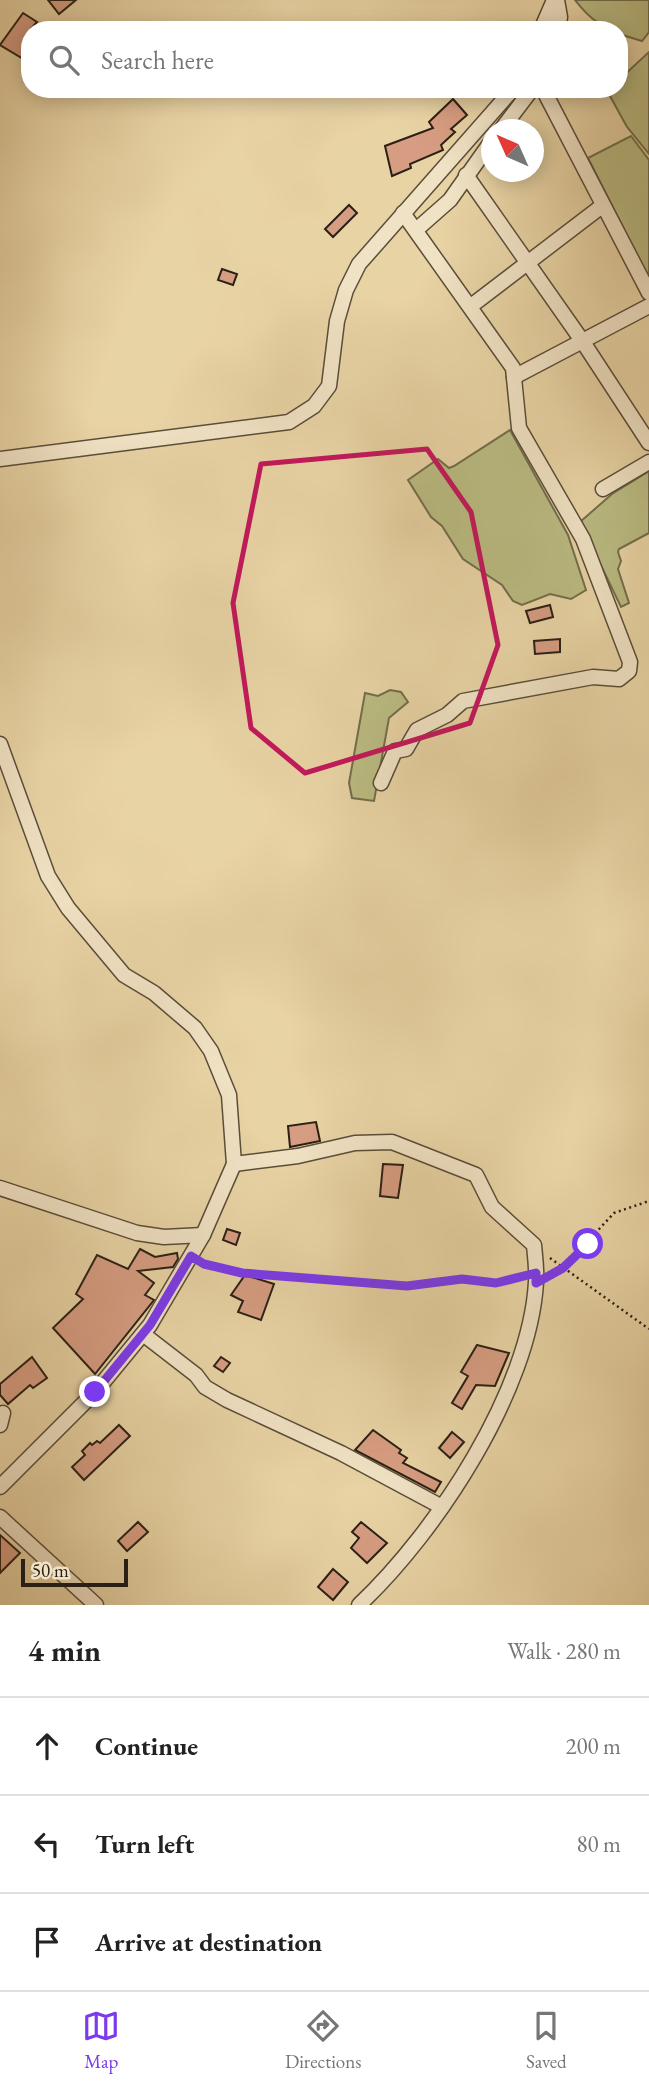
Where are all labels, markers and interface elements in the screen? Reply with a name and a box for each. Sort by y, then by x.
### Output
search box [21,21,628,98]
icon: search [45,41,83,79]
text: Search here [101,43,214,77]
north arrow [481,119,544,182]
route start [572,1228,603,1259]
route end [79,1376,110,1407]
scale bar [21,1556,128,1588]
text: 50 m [32,1558,69,1583]
text: 4 min [28,1631,101,1670]
text: Walk · 280 m [507,1636,621,1666]
icon: ahead [28,1727,66,1765]
text: Continue [95,1729,198,1763]
text: 200 m [565,1731,621,1761]
icon: left [28,1825,66,1863]
text: Turn left [95,1827,194,1861]
text: 80 m [576,1829,621,1859]
icon: arrive [28,1923,66,1961]
text: Arrive at destination [95,1925,322,1959]
tab: Map [82,2007,120,2074]
tab: Directions [285,2007,361,2074]
tab: Saved [526,2007,567,2074]

